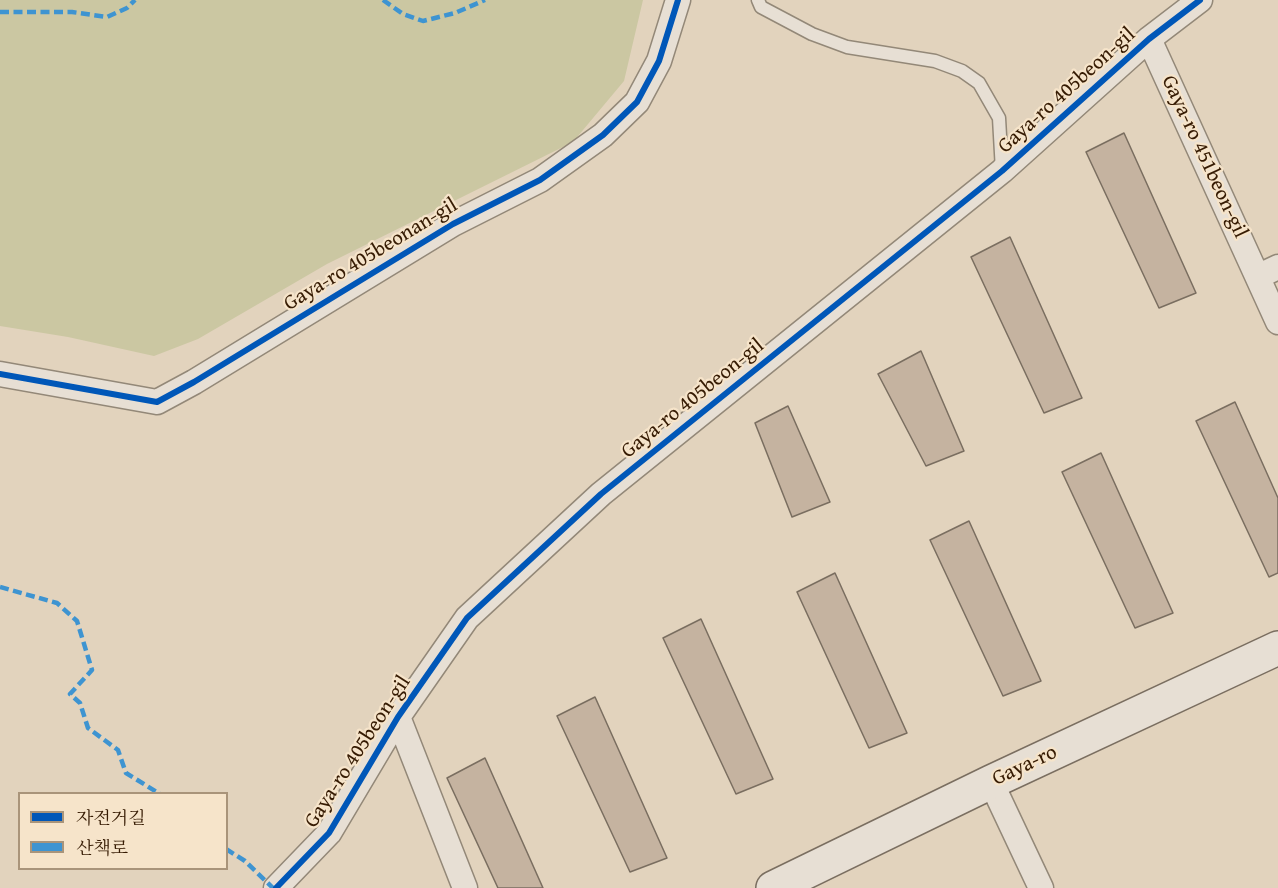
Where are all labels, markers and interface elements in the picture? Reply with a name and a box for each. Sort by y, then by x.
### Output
street label: Gaya-ro 405beon-gil [993,23,1141,159]
street label: Gaya-ro 451beon-gil [1155,72,1253,242]
street label: Gaya-ro 405beonan-gil [280,193,462,317]
street label: Gaya-ro 405beon-gil [617,334,769,464]
street label: Gaya-ro 405beon-gil [299,671,417,833]
street label: Gaya-ro [989,740,1061,792]
legend [18,792,228,870]
text: 자전거길 [76,804,146,831]
text: 산책로 [76,834,128,861]

